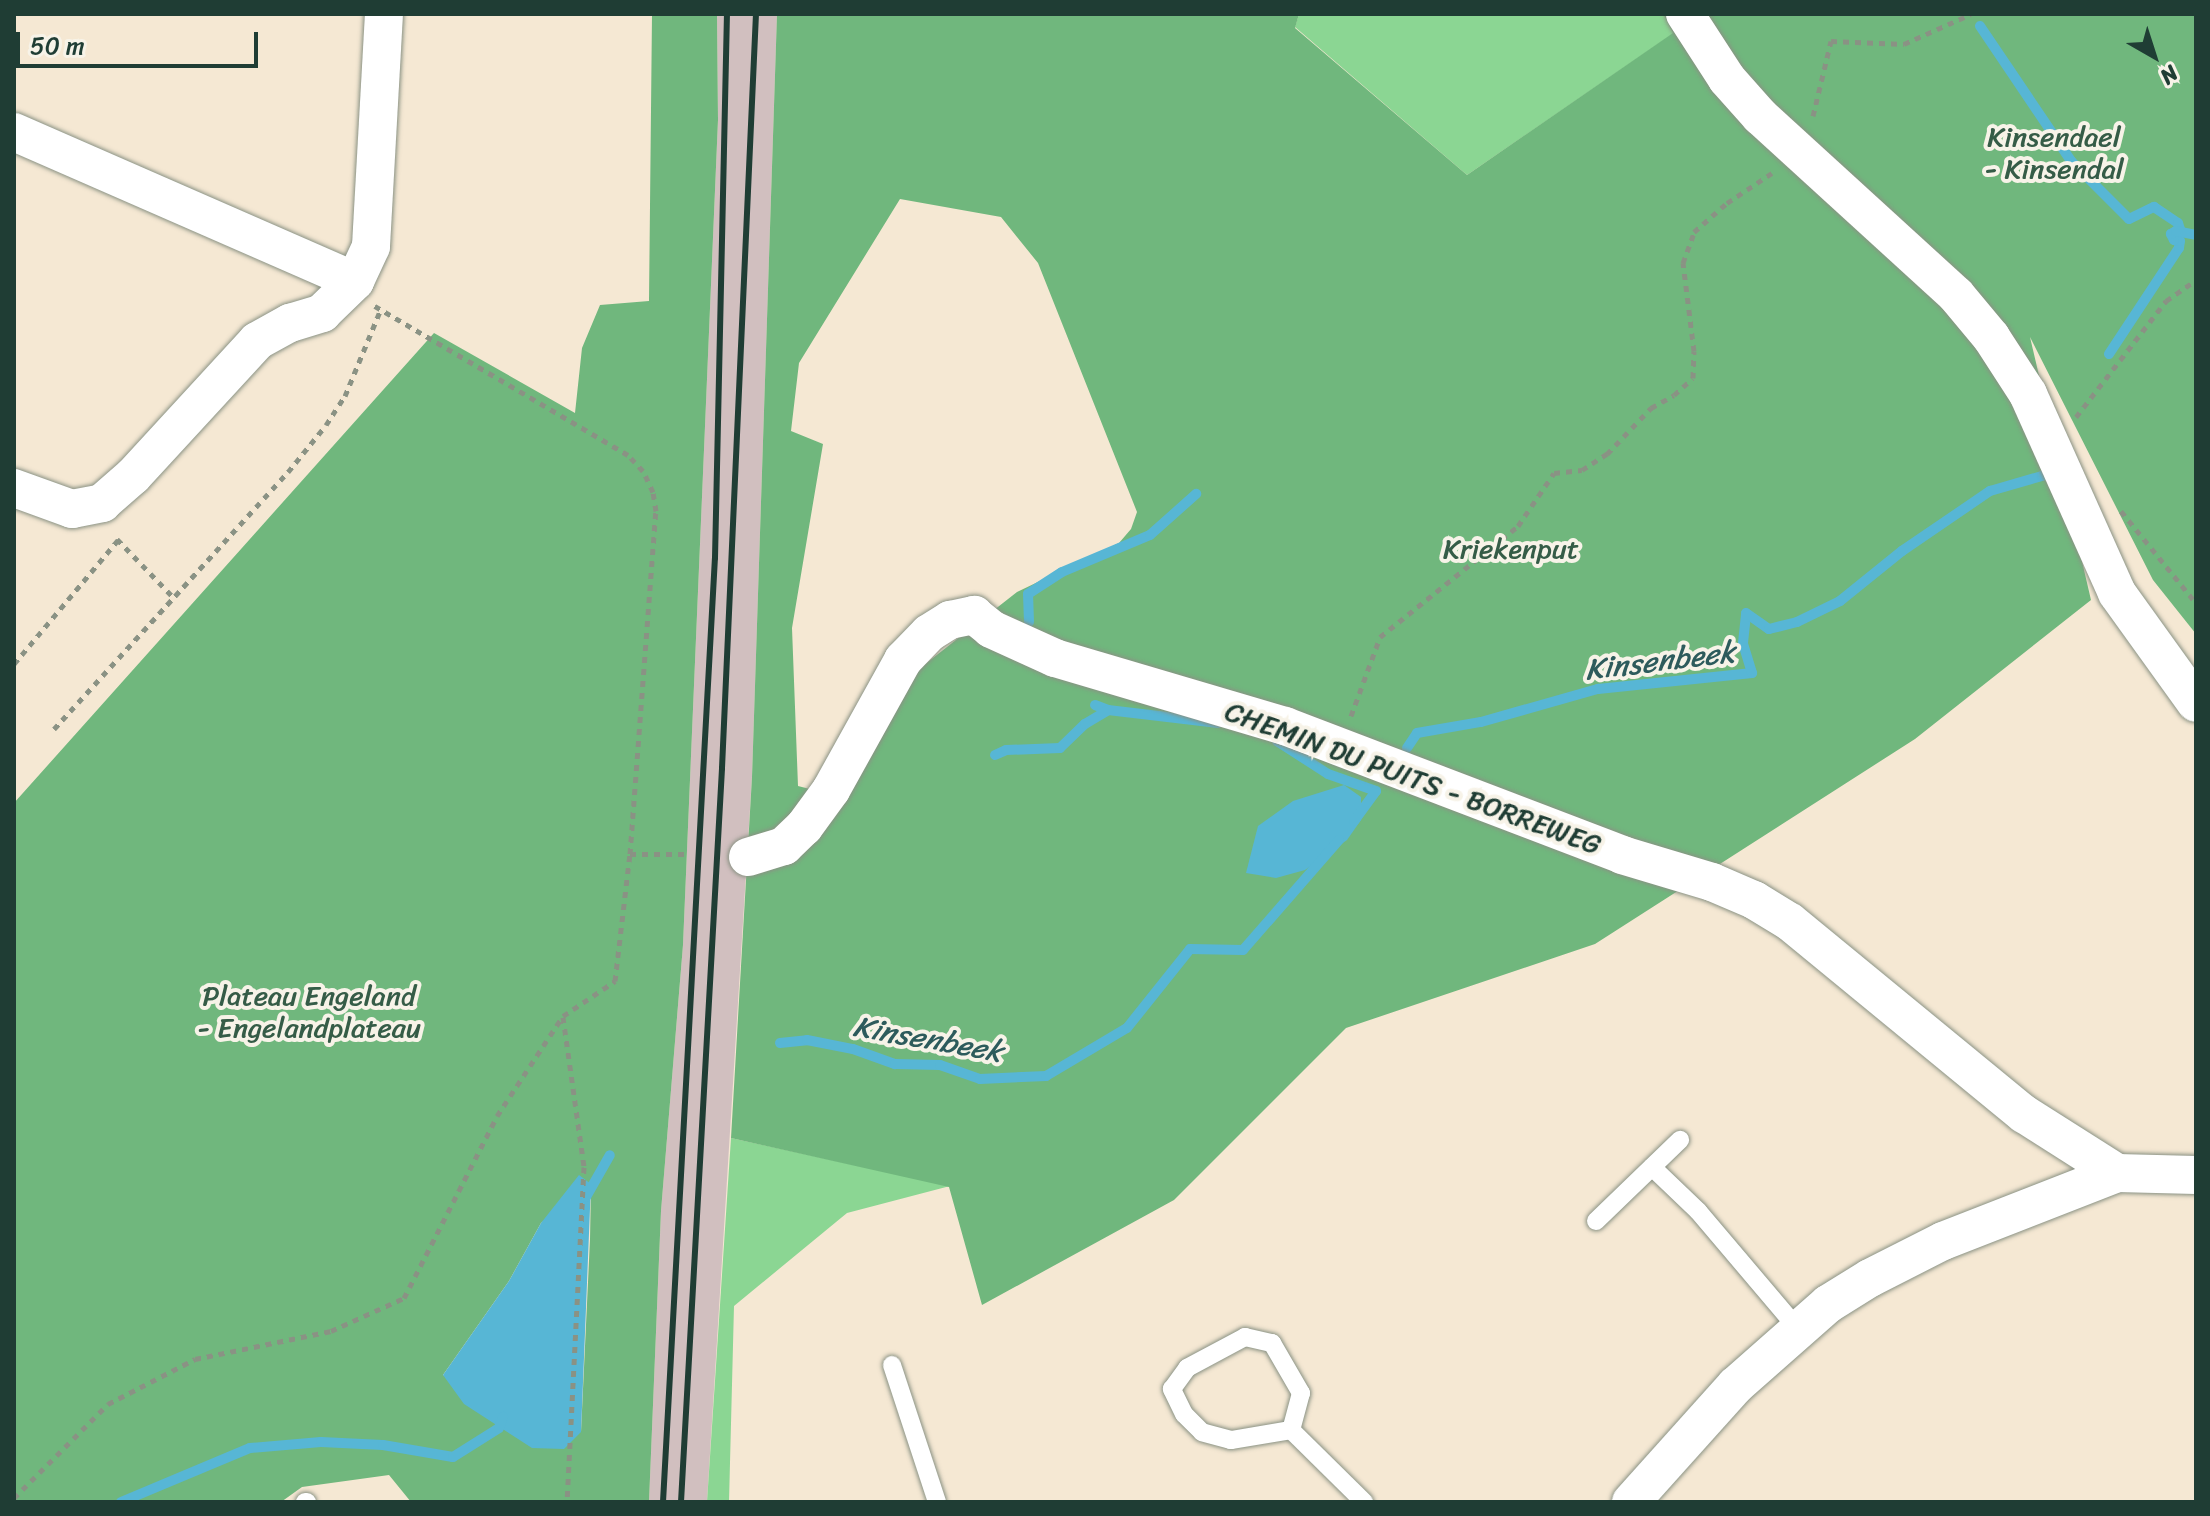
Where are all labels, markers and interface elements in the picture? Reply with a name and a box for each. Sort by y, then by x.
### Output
scale bar [20,16,262,66]
north arrow [2114,16,2194,96]
text: 50 m [30,25,85,67]
text: N [2151,55,2188,95]
park label: Kinsendael - Kinsendal [1984,120,2124,186]
park label: Kriekenput [1443,532,1579,566]
water label: Kinsenbeek [1583,634,1737,688]
street label: CHEMIN DU PUITS - BORREWEG [1222,695,1604,861]
park label: Plateau Engeland - Engelandplateau [197,979,421,1045]
water label: Kinsenbeek [851,1008,1005,1070]

